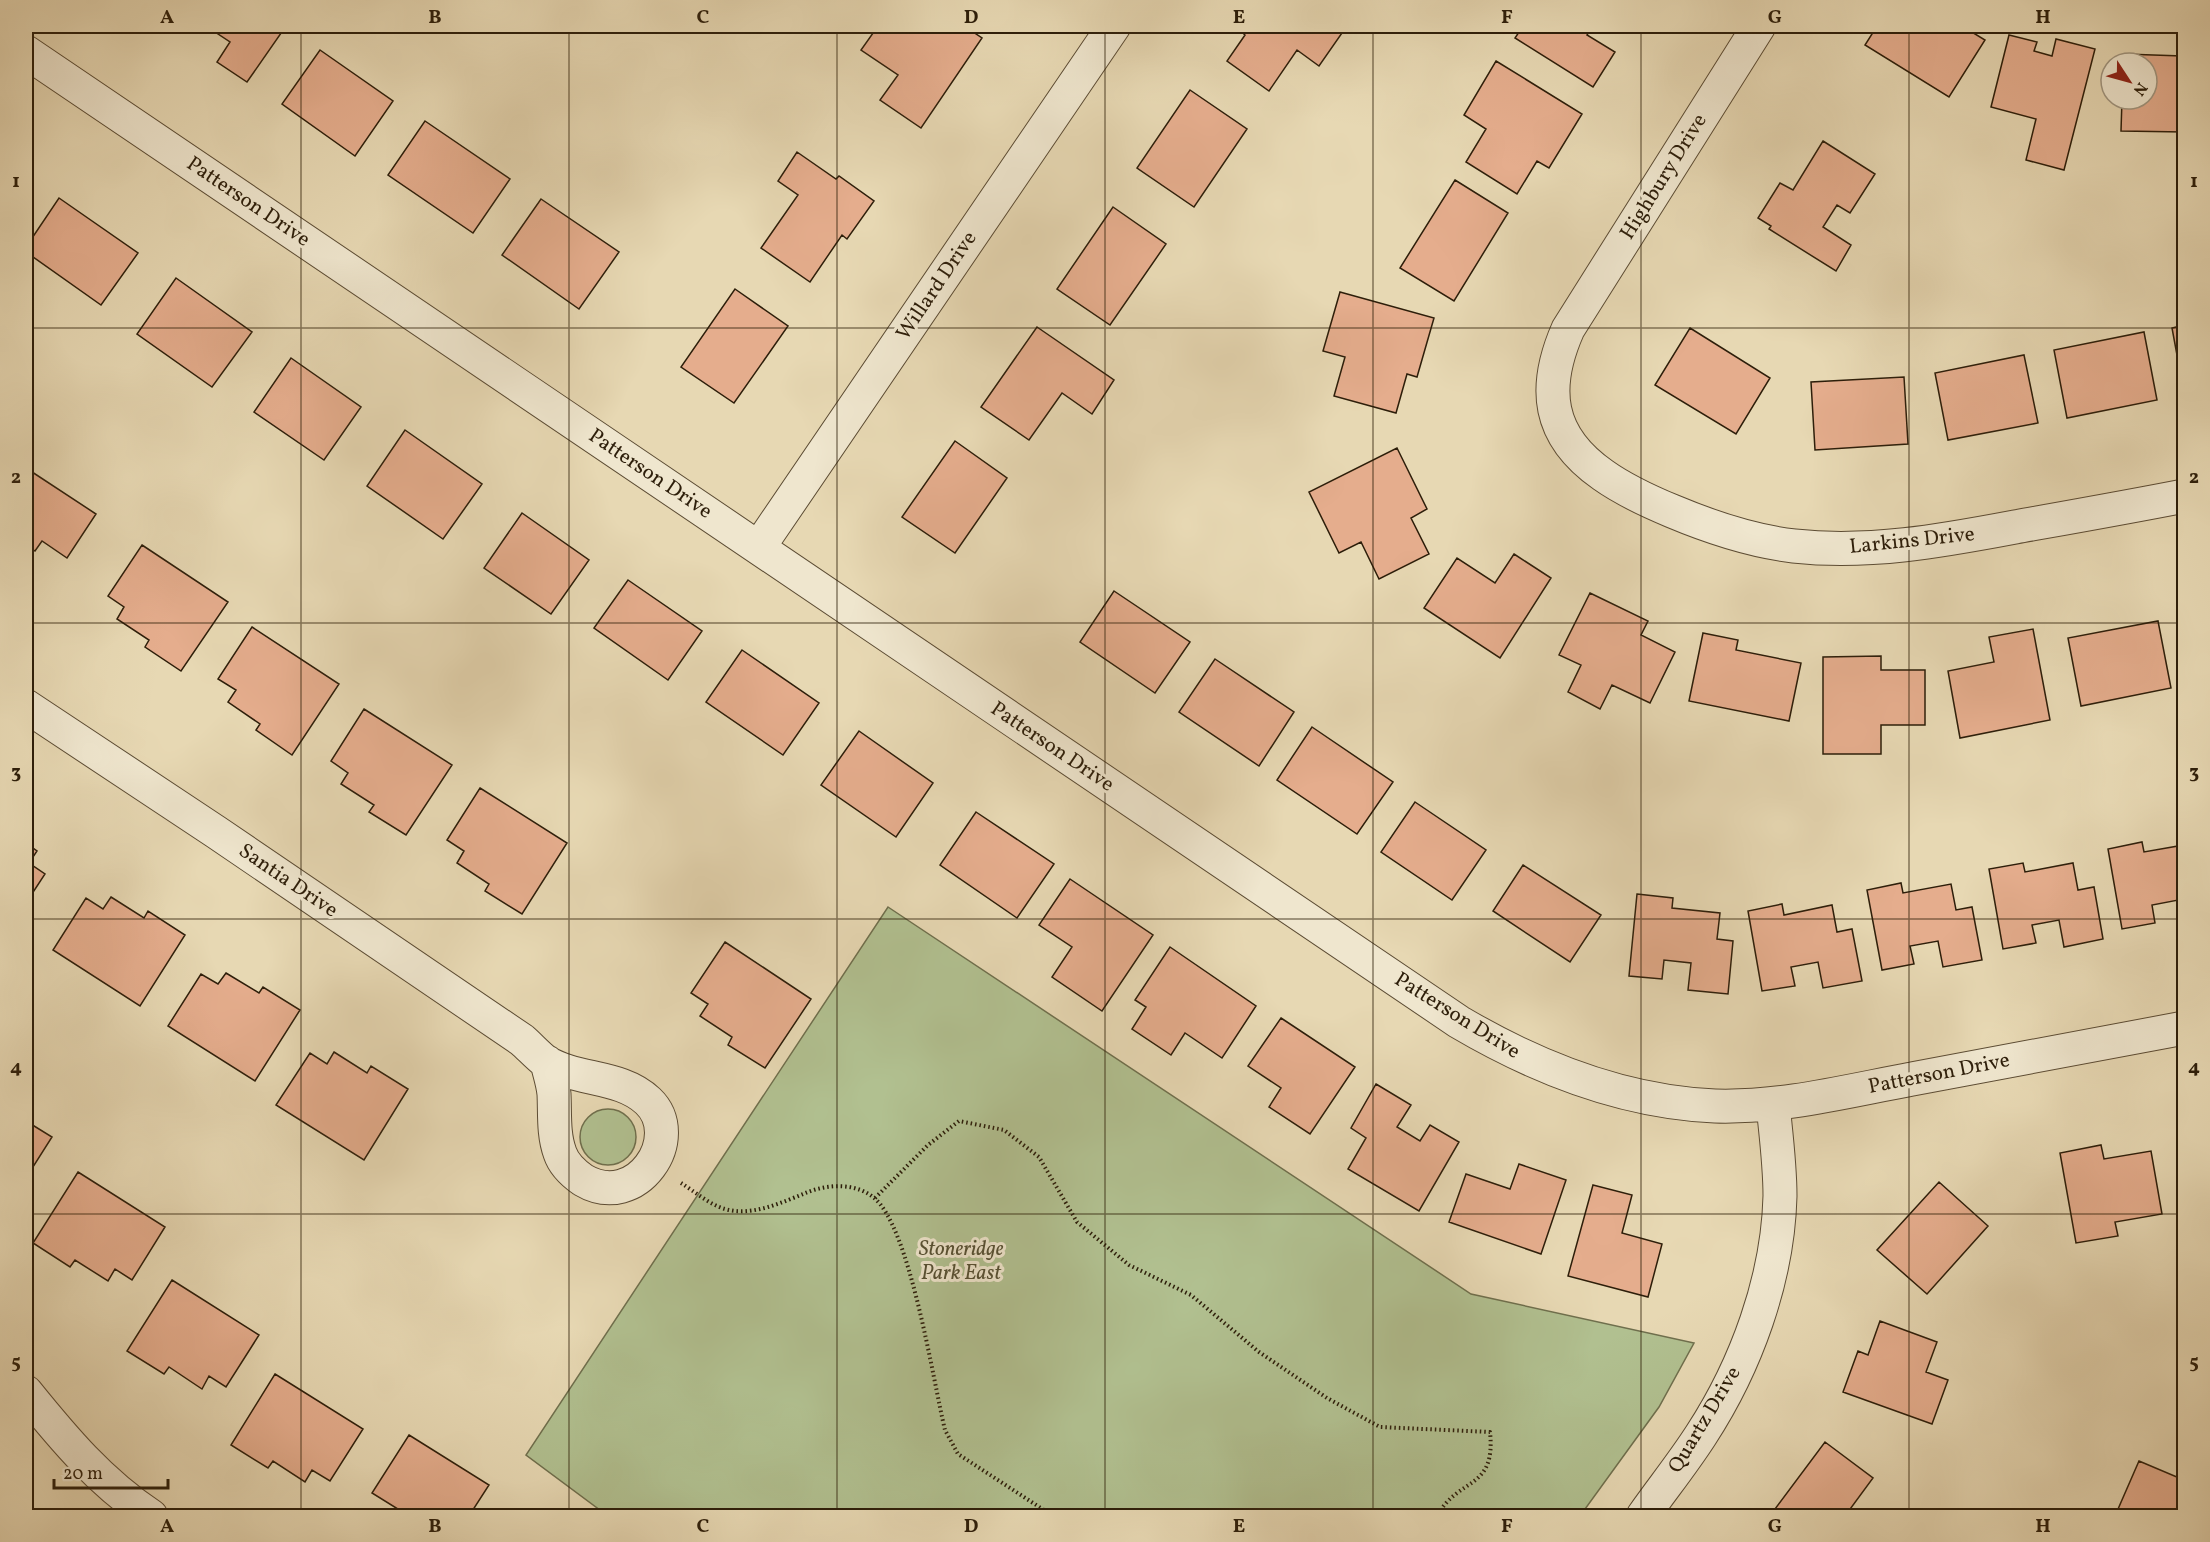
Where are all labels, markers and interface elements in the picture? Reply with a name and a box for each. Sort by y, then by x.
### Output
text: A [160,4,174,32]
text: B [428,4,442,32]
text: C [697,4,710,32]
text: D [964,4,978,32]
text: E [1233,4,1245,32]
text: F [1501,4,1513,32]
text: G [1768,4,1782,32]
text: H [2035,4,2051,32]
north arrow [2099,51,2159,111]
text: N [2127,77,2152,100]
street label: Highbury Drive [1614,108,1714,246]
street label: Patterson Drive [180,150,316,254]
text: 1 [12,168,20,196]
text: 1 [2190,168,2198,196]
street label: Willard Drive [890,226,984,346]
street label: Patterson Drive [582,422,718,526]
text: 2 [11,464,21,492]
text: 2 [2189,464,2199,492]
street label: Larkins Drive [1848,520,1976,562]
street label: Patterson Drive [984,695,1120,799]
text: 3 [11,759,21,787]
text: 3 [2189,759,2199,787]
street label: Santia Drive [233,837,343,925]
street label: Patterson Drive [1388,966,1526,1066]
street label: Patterson Drive [1866,1046,2012,1102]
text: 4 [10,1054,22,1082]
text: 4 [2188,1054,2200,1082]
park label: Stoneridge Park East [919,1235,1004,1288]
text: 5 [11,1349,21,1377]
text: 5 [2189,1349,2199,1377]
street label: Quartz Drive [1662,1361,1748,1479]
scale bar [54,1452,168,1490]
text: 20 m [63,1462,103,1487]
text: A [160,1513,174,1541]
text: B [428,1513,442,1541]
text: C [697,1513,710,1541]
text: D [964,1513,978,1541]
text: E [1233,1513,1245,1541]
text: F [1501,1513,1513,1541]
text: G [1768,1513,1782,1541]
text: H [2035,1513,2051,1541]

